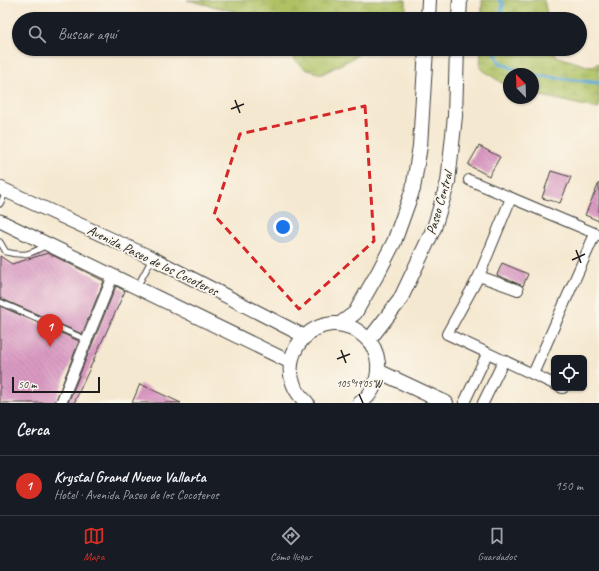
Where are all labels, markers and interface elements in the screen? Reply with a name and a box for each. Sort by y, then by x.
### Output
search box [12,12,587,56]
icon: search [26,23,48,45]
text: Buscar aquí [58,25,117,44]
north arrow [503,68,539,104]
street label: Paseo Central [422,167,457,237]
your location [273,217,293,237]
street label: Avenida Paseo de los Cocoteros [84,221,222,300]
pin: 1 [37,314,63,347]
map controls [551,355,587,391]
button: locate [551,355,587,391]
scale bar [12,375,100,394]
text: 50 m [18,377,37,391]
text: 105°19'05"W [336,377,383,390]
text: Cerca [16,419,49,440]
text: Krystal Grand Nuevo Vallarta [54,468,206,487]
text: 1 [26,478,32,494]
text: 150 m [555,478,583,494]
text: Hotel · Avenida Paseo de los Cocoteros [54,487,219,503]
tab: Mapa [83,525,105,563]
tab: Cómo llegar [270,525,312,563]
tab: Guardados [478,525,516,563]

